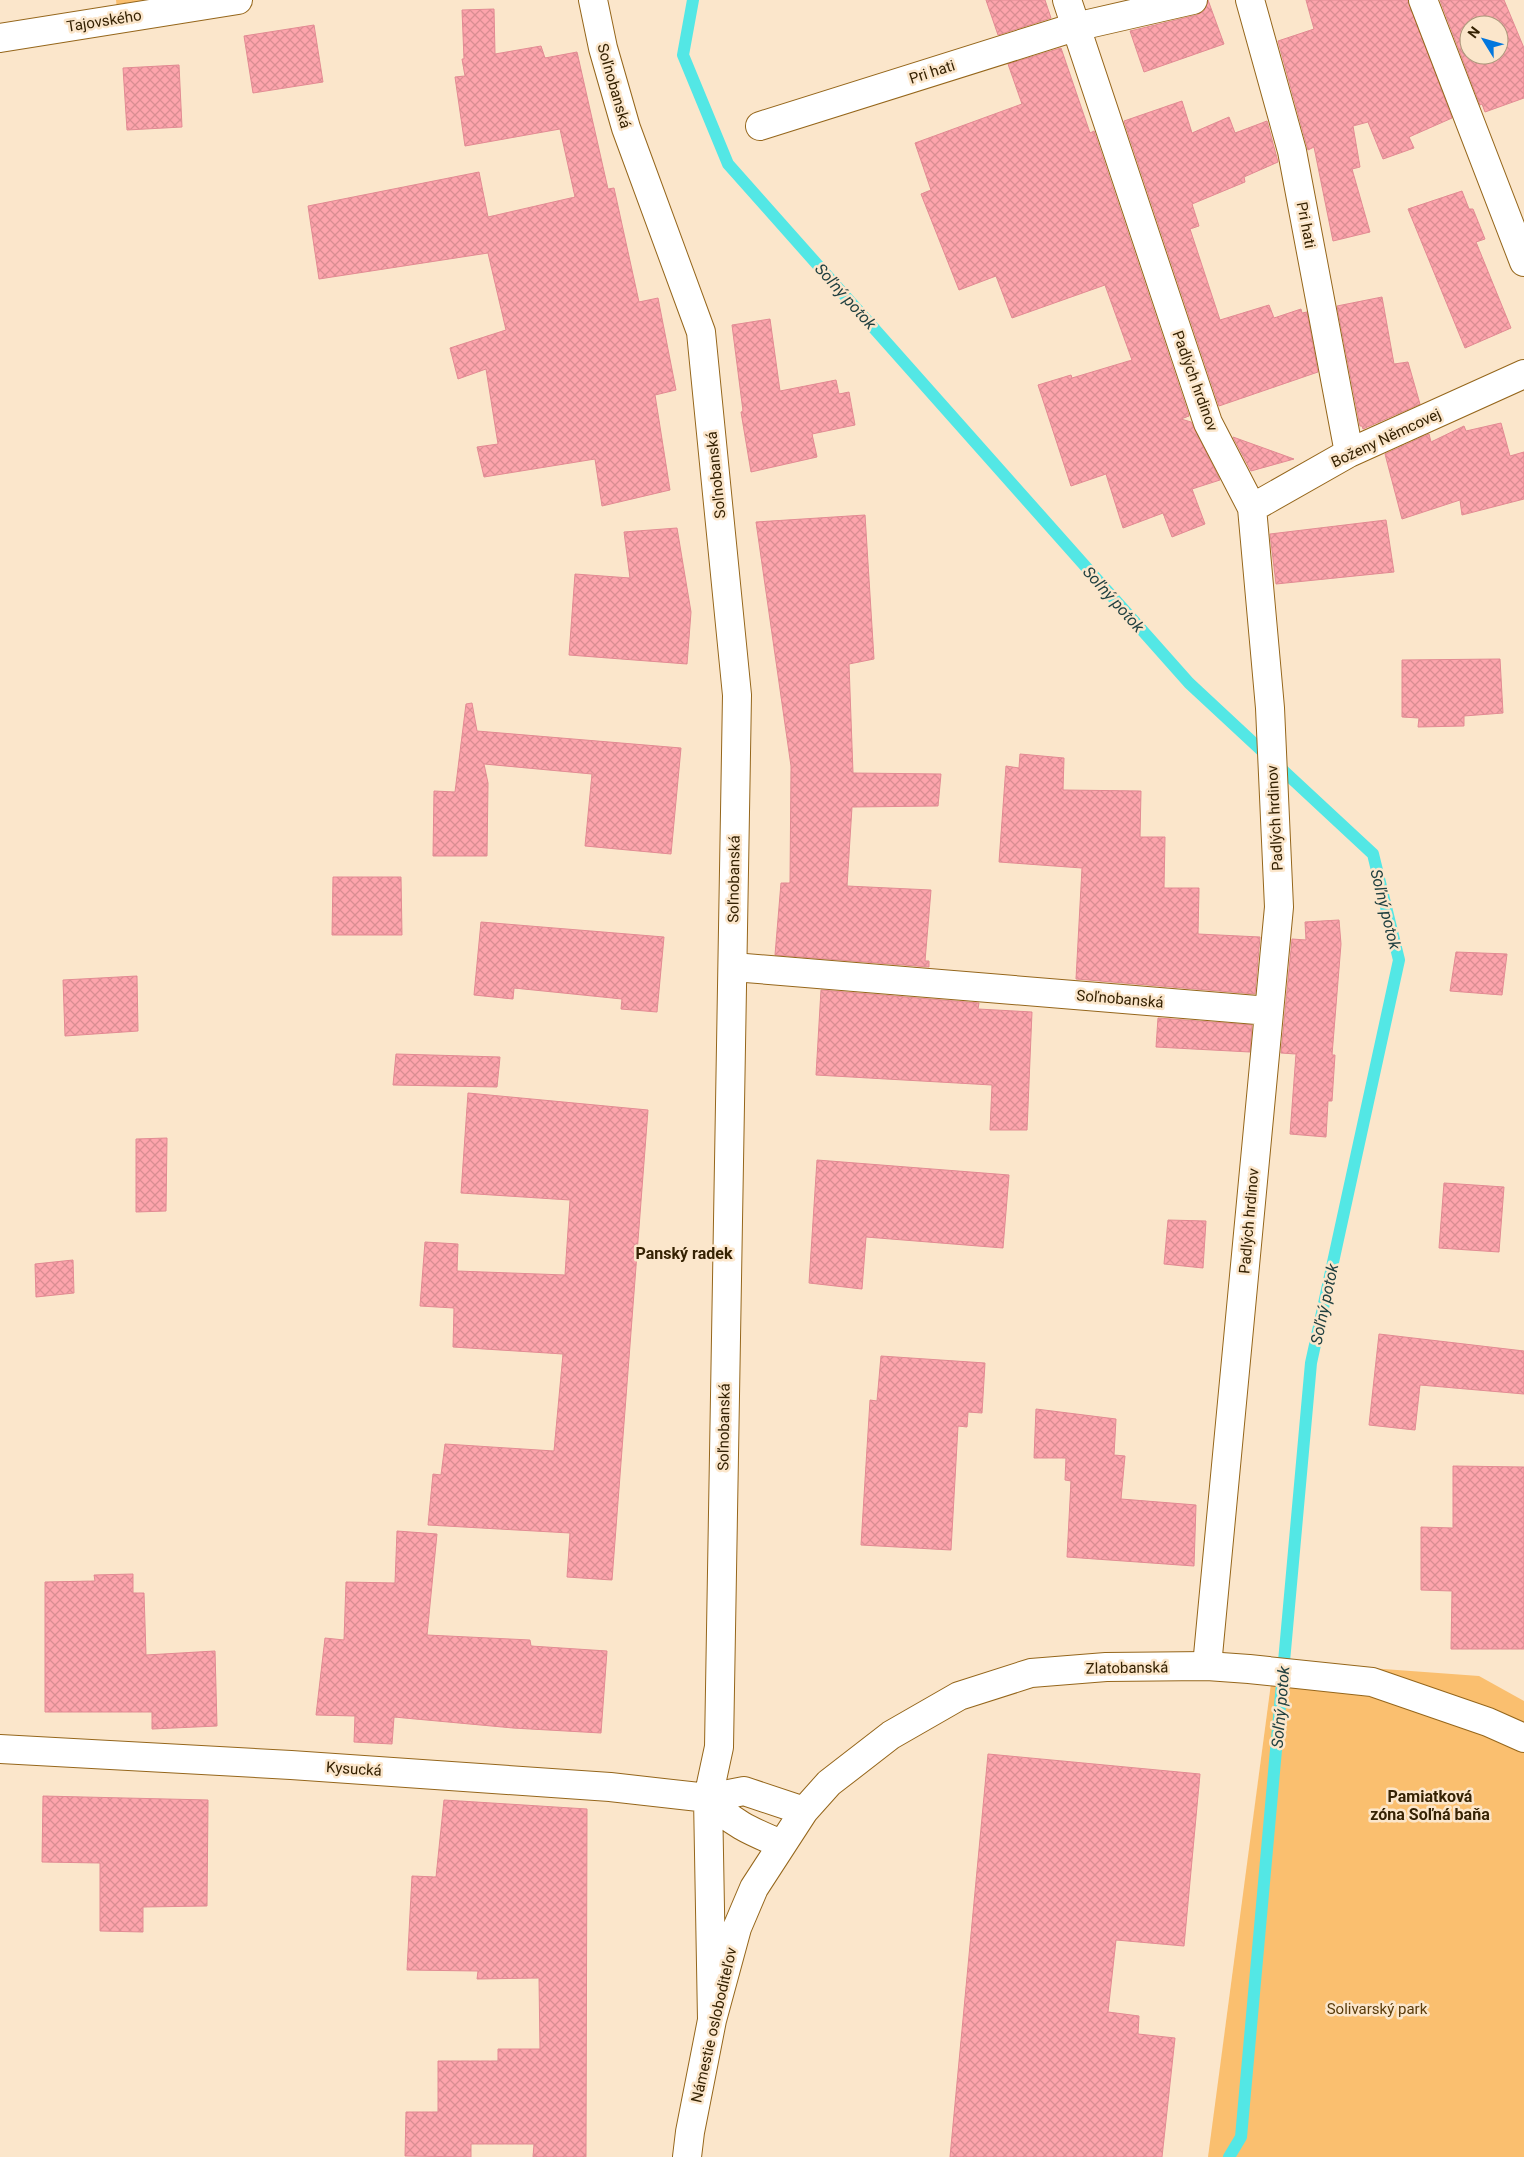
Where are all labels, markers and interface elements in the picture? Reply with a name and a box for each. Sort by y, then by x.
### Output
street label: Tajovského [65,6,143,36]
north arrow [1459,15,1509,65]
text: N [1464,23,1483,41]
street label: Soľnobanská [593,42,635,130]
street label: Pri hati [907,56,957,88]
street label: Pri hati [1293,200,1319,250]
water label: Soľný potok [811,259,881,334]
street label: Padlých hrdinov [1168,328,1222,434]
street label: Boženy Němcovej [1328,405,1444,471]
street label: Soľnobanská [702,431,730,519]
water label: Soľný potok [1079,562,1149,637]
street label: Padlých hrdinov [1263,765,1287,871]
street label: Soľnobanská [724,835,744,923]
water label: Soľný potok [1366,867,1405,952]
street label: Soľnobanská [1076,986,1164,1012]
street label: Padlých hrdinov [1235,1168,1263,1274]
district label: Panský radek [636,1244,733,1263]
water label: Soľný potok [1307,1261,1343,1346]
street label: Soľnobanská [714,1383,734,1471]
street label: Zlatobanská [1086,1658,1168,1678]
water label: Soľný potok [1267,1664,1294,1749]
street label: Kysucká [326,1758,382,1780]
district label: Pamiatková zóna Soľná baňa [1370,1787,1490,1824]
street label: Námestie osloboditeľov [687,1946,741,2104]
park label: Solivarský park [1327,2000,1428,2018]

